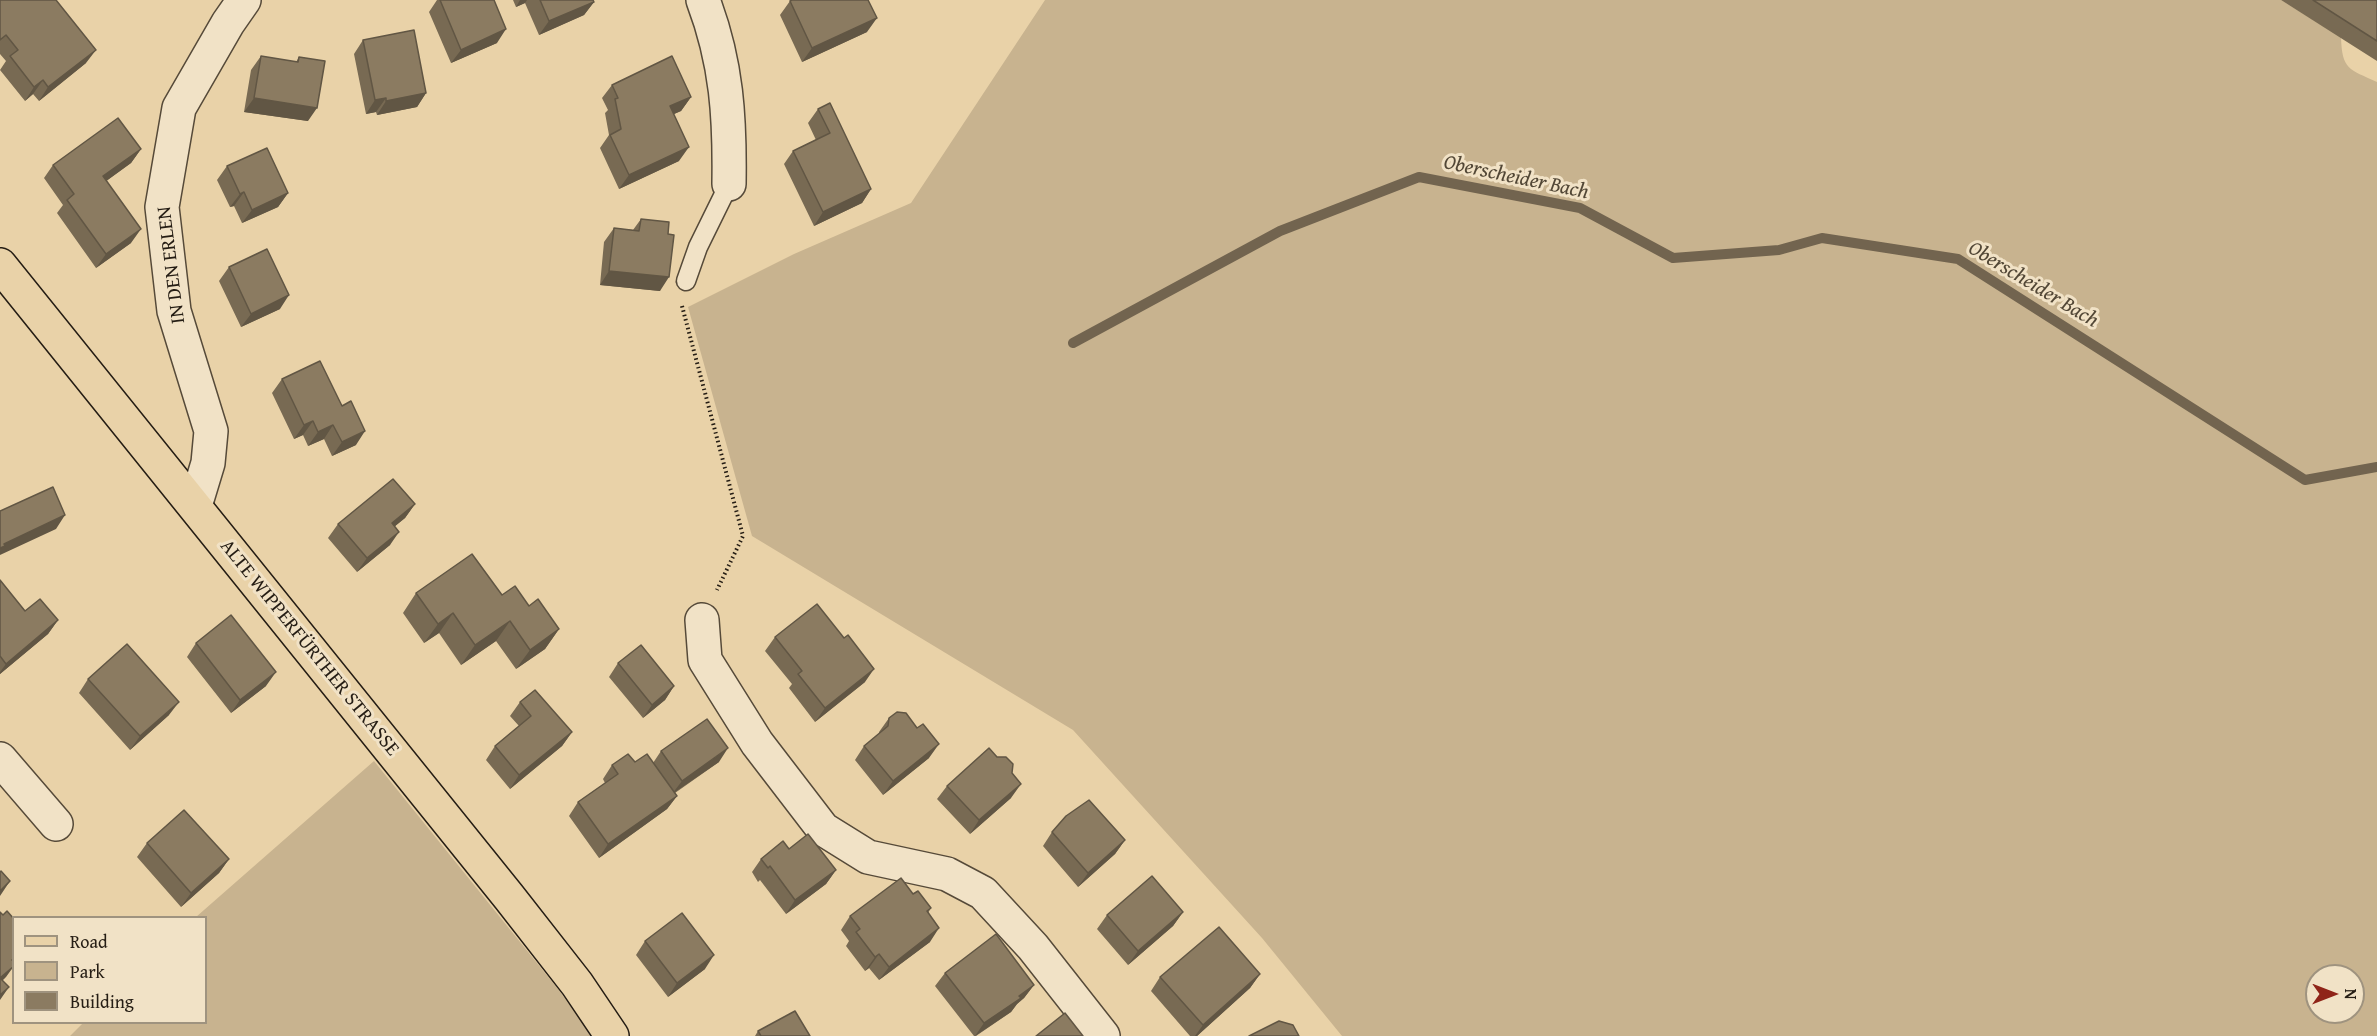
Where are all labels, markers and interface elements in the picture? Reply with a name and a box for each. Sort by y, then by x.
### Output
water label: Oberscheider Bach [1441,150,1591,206]
street label: IN DEN ERLEN [153,205,191,325]
water label: Oberscheider Bach [1963,236,2103,334]
street label: ALTE WIPPERFÜRTHER STRASSE [214,535,404,761]
legend [12,916,207,1024]
text: Road [70,928,108,955]
text: Park [70,958,105,985]
north arrow [2305,964,2365,1024]
text: Building [70,988,134,1015]
text: N [2339,989,2363,999]

